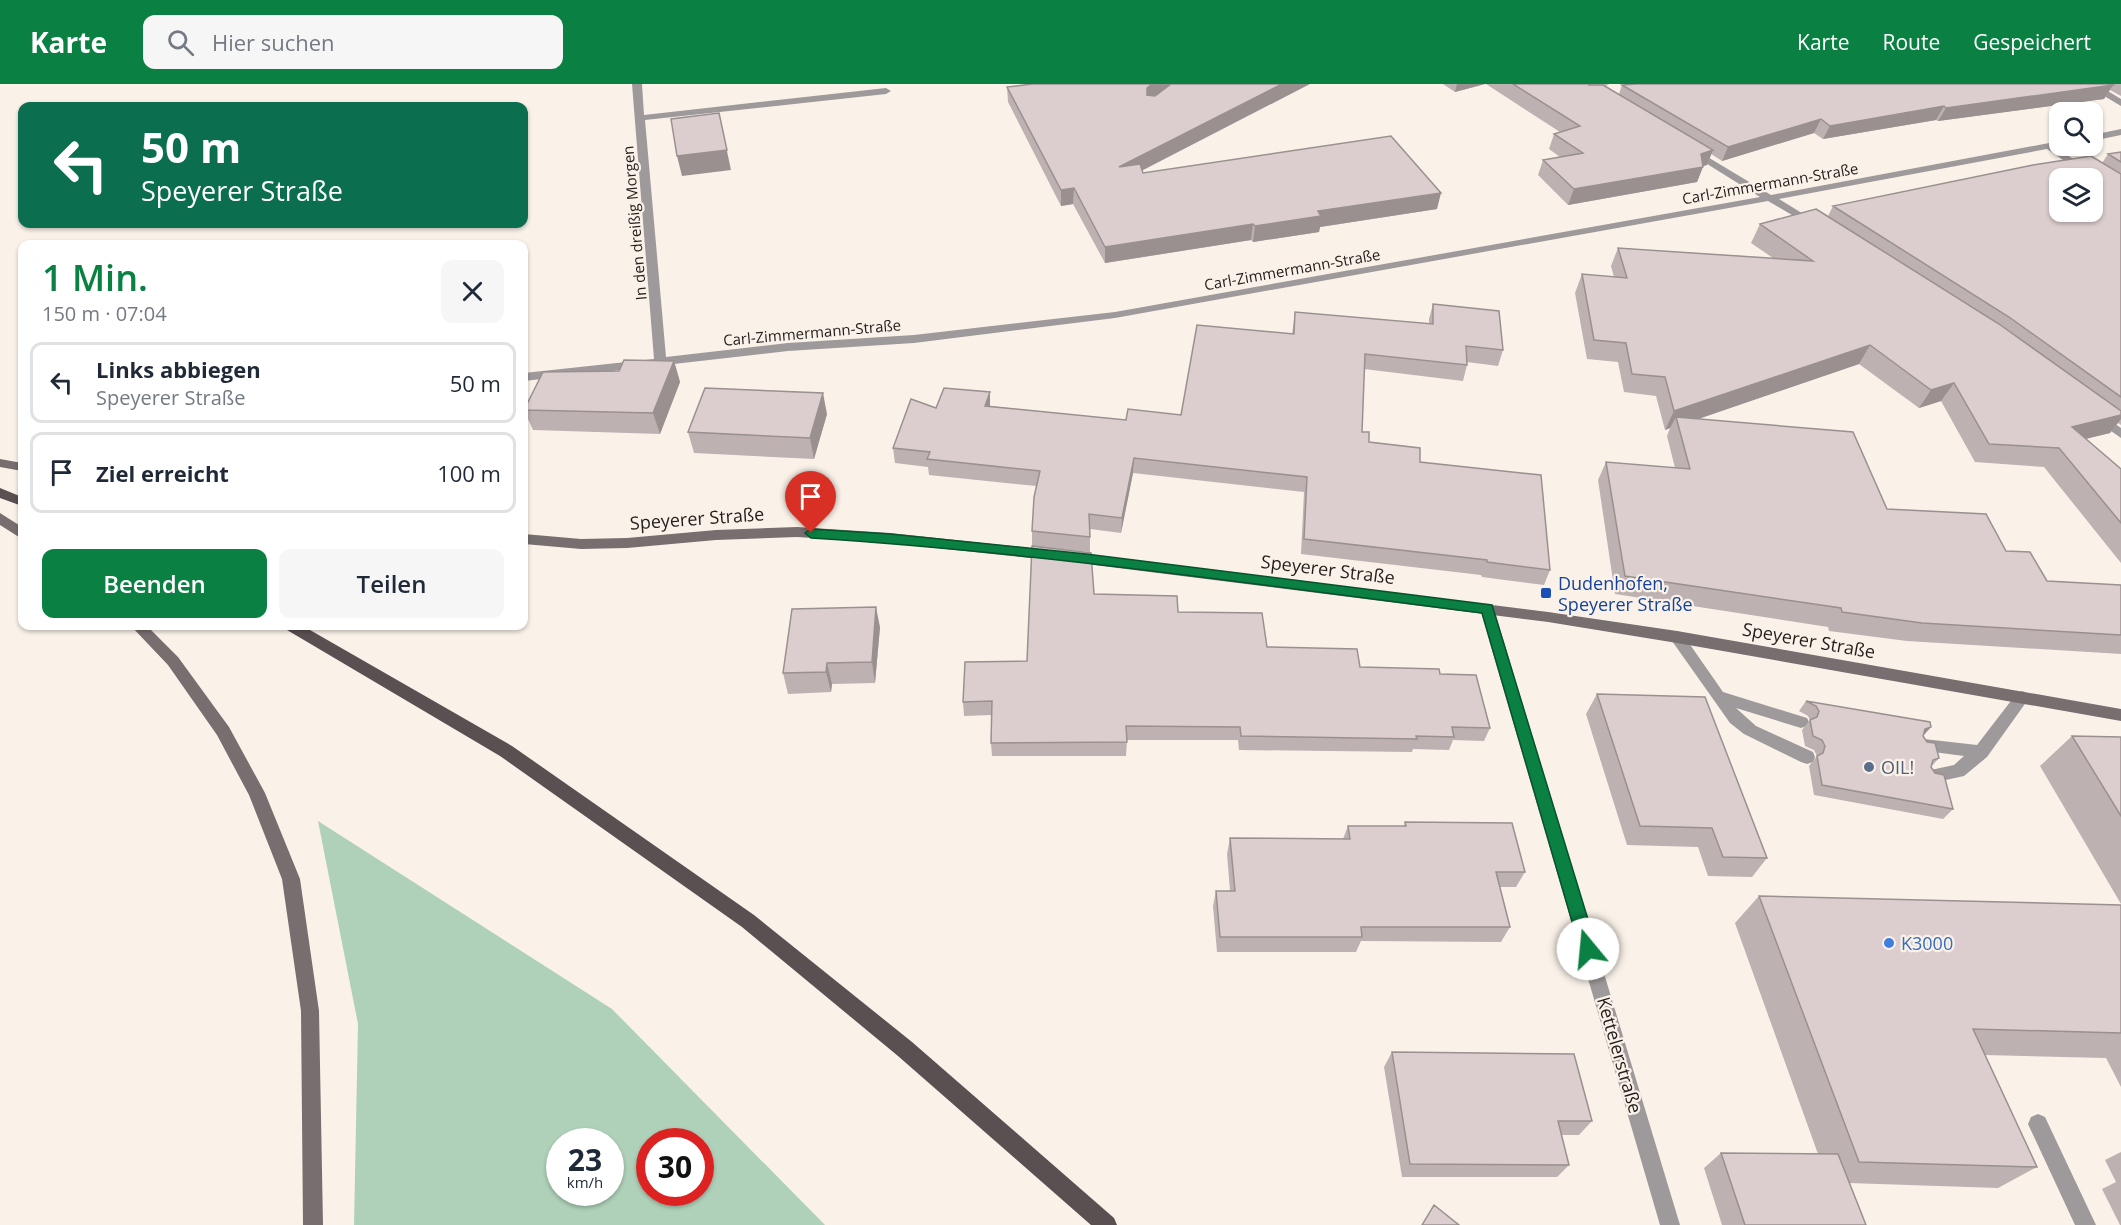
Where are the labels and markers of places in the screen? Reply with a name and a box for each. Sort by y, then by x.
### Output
pin [785,471,836,533]
place label: Dudenhofen, Speyerer Straße [1558,571,1693,616]
marker: Dudenhofen, Speyerer Straße [1539,586,1553,600]
place label: OIL! [1881,755,1914,779]
marker: OIL! [1862,760,1876,774]
place label: K3000 [1901,931,1953,955]
marker: K3000 [1882,936,1896,950]

